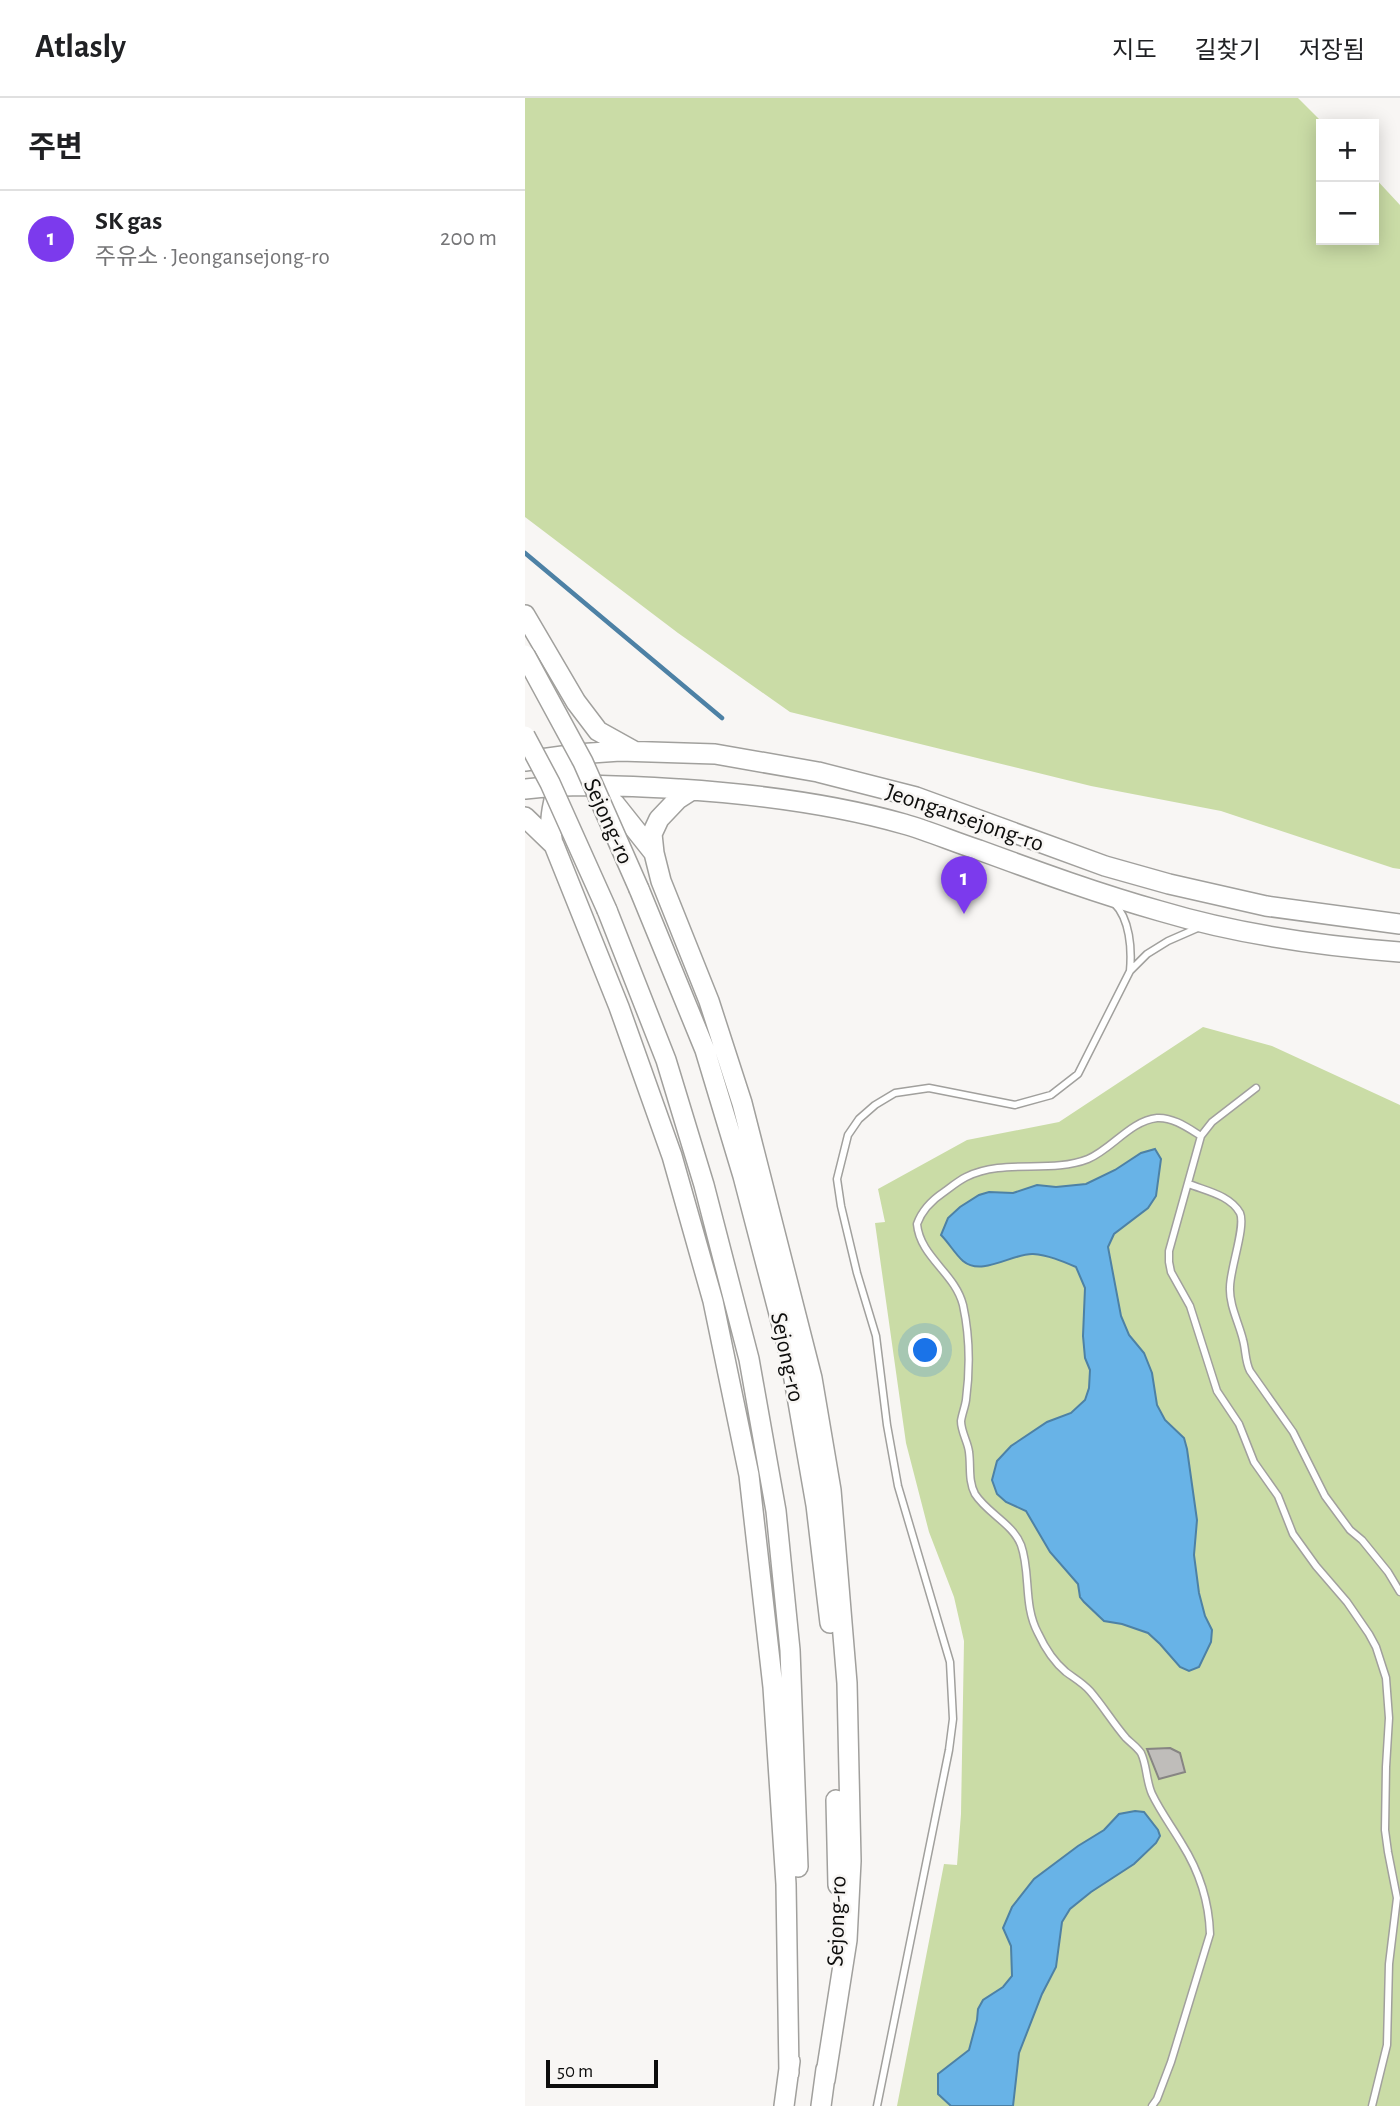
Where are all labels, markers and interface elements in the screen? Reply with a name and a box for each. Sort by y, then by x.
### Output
text: Atlasly [35,31,126,64]
text: 지도 [1112,39,1157,63]
text: 길찾기 [1195,39,1261,63]
text: 저장됨 [1299,39,1365,63]
map controls [1316,119,1379,245]
button: + [1316,119,1379,182]
text: 주변 [28,133,83,163]
button: − [1316,182,1379,245]
text: SK gas [95,208,162,234]
text: 1 [47,227,55,250]
text: 200 m [440,227,497,250]
text: 주유소 · Jeongansejong-ro [95,246,330,269]
street label: Sejong-ro [579,775,638,868]
street label: Jeongansejong-ro [883,780,1047,856]
pin: 1 [941,856,987,914]
street label: Sejong-ro [766,1310,808,1404]
your location [908,1333,942,1367]
street label: Sejong-ro [823,1875,851,1967]
scale bar [546,2057,658,2089]
text: 50 m [557,2062,593,2081]

